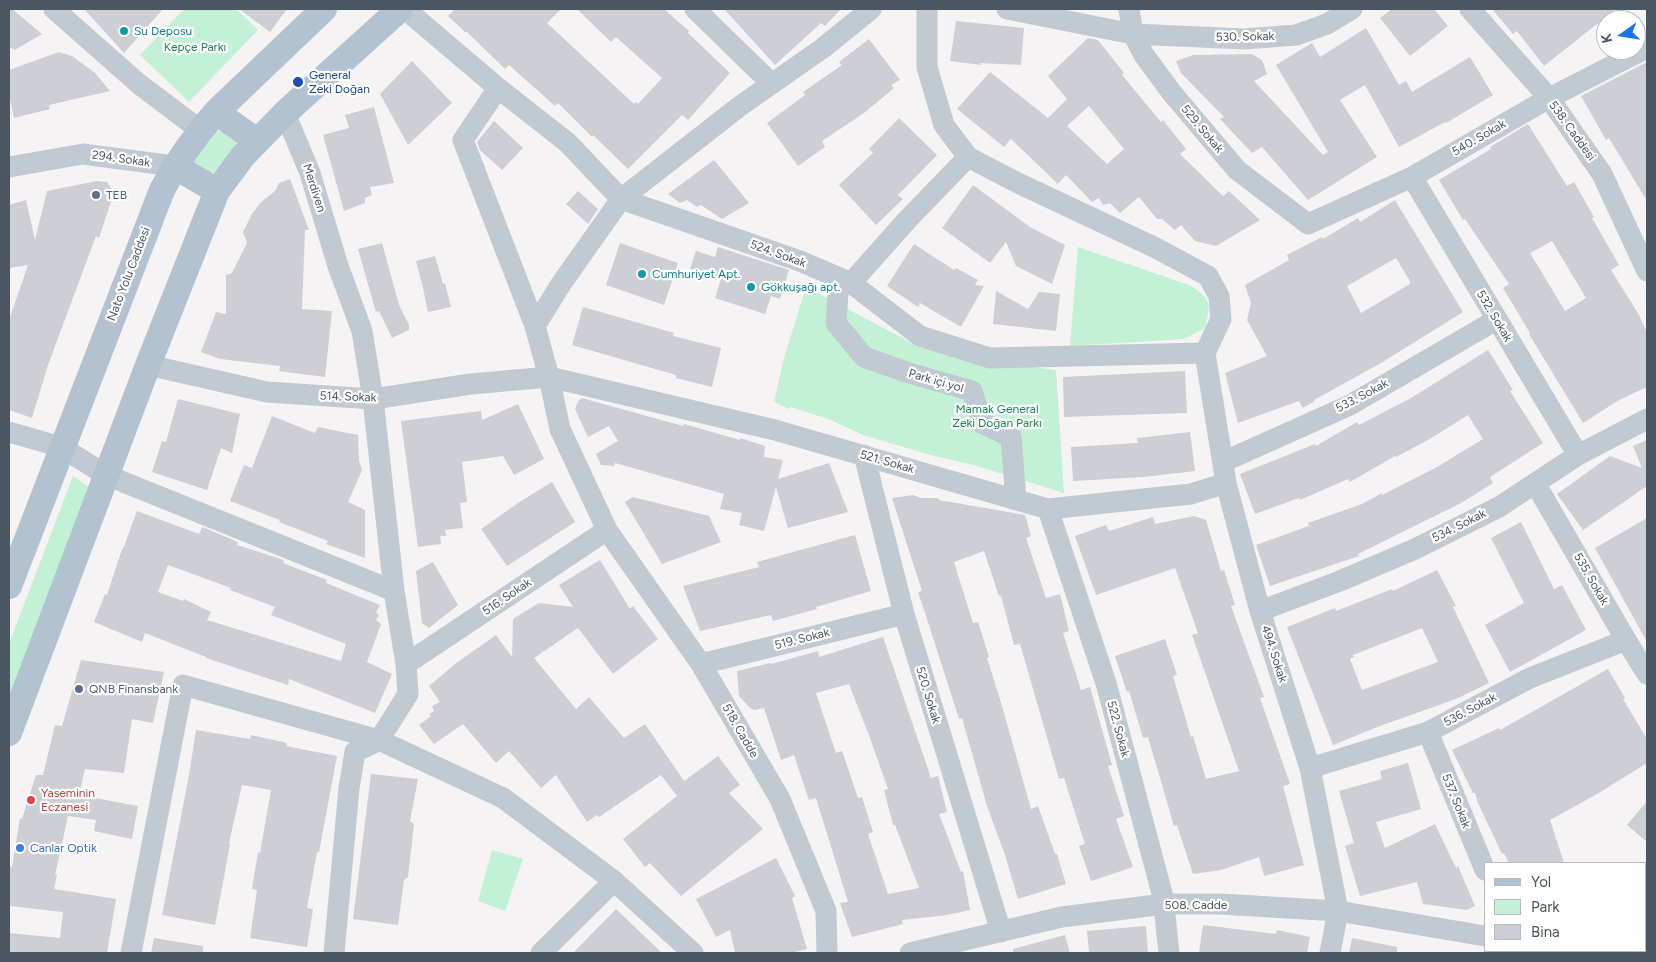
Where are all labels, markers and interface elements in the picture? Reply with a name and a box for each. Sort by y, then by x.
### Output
north arrow [1596,10,1646,60]
place label: Su Deposu [134,24,192,38]
marker: Su Deposu [118,25,130,37]
street label: 530. Sokak [1216,29,1274,45]
text: K [1598,32,1616,45]
park label: Kepçe Parkı [164,40,226,54]
place label: General Zeki Doğan [309,68,370,96]
marker: General Zeki Doğan [291,75,305,89]
street label: 538. Caddesi [1546,98,1598,164]
street label: 529. Sokak [1178,102,1226,156]
street label: 540. Sokak [1450,117,1508,159]
street label: 294. Sokak [91,148,151,170]
street label: Merdiven [299,162,329,214]
place label: TEB [106,188,127,202]
marker: TEB [90,189,102,201]
street label: Nato Yolu Caddesi [104,225,154,323]
street label: 524. Sokak [748,237,808,271]
place label: Cumhuriyet Apt. [652,267,740,281]
marker: Cumhuriyet Apt. [636,268,648,280]
place label: Gökkuşağı apt. [761,280,840,294]
marker: Gökkuşağı apt. [745,281,757,293]
street label: 532. Sokak [1473,288,1515,344]
street label: Park içi yol [907,366,965,396]
street label: 533. Sokak [1333,376,1391,416]
street label: 514. Sokak [319,389,377,405]
park label: Mamak General Zeki Doğan Parkı [952,402,1042,430]
street label: 521. Sokak [858,447,916,477]
street label: 534. Sokak [1430,506,1488,546]
street label: 535. Sokak [1570,550,1612,608]
street label: 516. Sokak [480,575,534,619]
street label: 494. Sokak [1258,624,1290,684]
street label: 519. Sokak [773,625,831,653]
street label: 520. Sokak [913,665,943,725]
place label: QNB Finansbank [89,682,178,696]
marker: QNB Finansbank [73,683,85,695]
street label: 536. Sokak [1441,690,1499,730]
street label: 522. Sokak [1104,699,1132,759]
street label: 518. Cadde [719,701,761,761]
street label: 537. Sokak [1439,772,1473,830]
place label: Yaseminin Eczanesi [41,786,95,814]
marker: Yaseminin Eczanesi [25,794,37,806]
place label: Canlar Optik [30,841,97,855]
marker: Canlar Optik [14,842,26,854]
legend [1484,862,1646,952]
text: Yol [1531,873,1551,891]
street label: 508. Cadde [1165,898,1227,912]
text: Park [1531,898,1560,916]
text: Bina [1531,923,1560,941]

